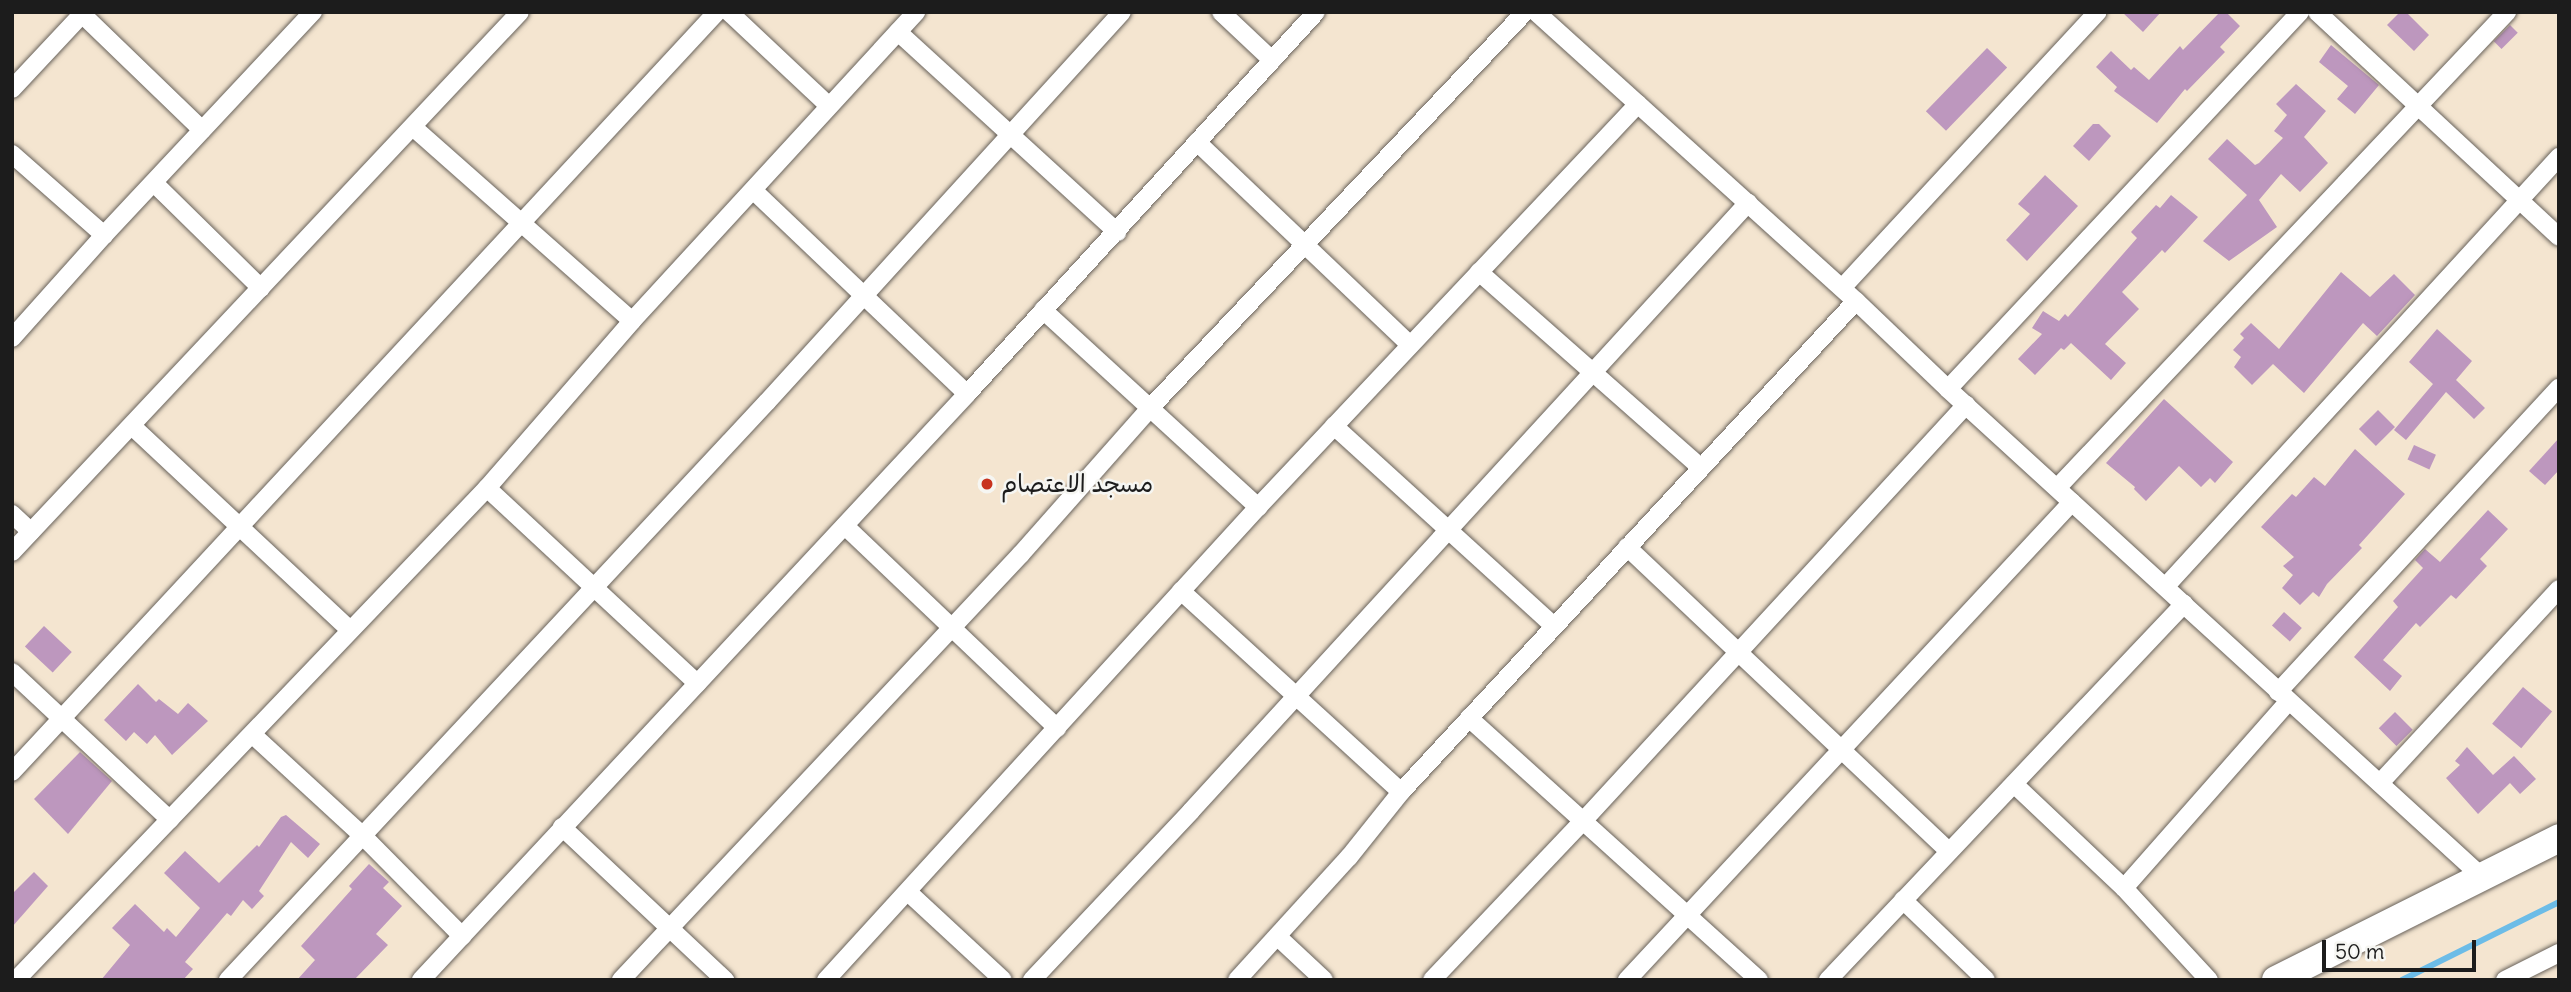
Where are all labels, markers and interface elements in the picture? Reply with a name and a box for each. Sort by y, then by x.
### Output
place label: مسجد الاعتصام [1001,470,1153,498]
marker: مسجد الاعتصام [979,476,995,492]
scale bar [2326,926,2480,970]
text: 50 m [2335,938,2384,965]

